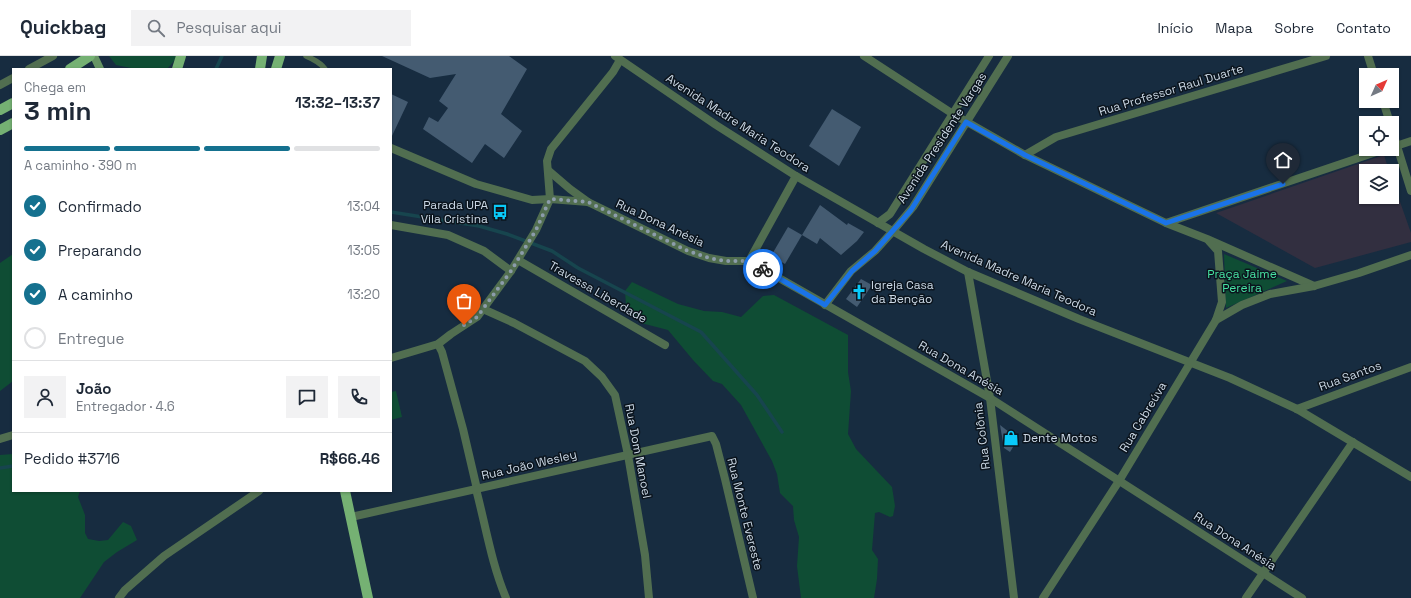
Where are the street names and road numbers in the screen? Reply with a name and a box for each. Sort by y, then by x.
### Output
street label: Rua Professor Raul Duarte [1097,60,1245,120]
street label: Avenida Presidente Vargas [894,69,990,207]
street label: Avenida Madre Maria Teodora [663,70,813,176]
street label: Rua Dona Anésia [613,196,707,251]
street label: Avenida Madre Maria Teodora [938,236,1100,320]
street label: Travessa Liberdade [546,257,650,327]
street label: Rua Dona Anésia [916,337,1006,399]
street label: Rua Santos [1317,357,1383,395]
street label: Rua Cabreúva [1116,379,1170,455]
street label: Rua Colônia [970,401,994,471]
street label: Rua Dom Manoel [621,402,655,500]
street label: Rua João Wesley [480,446,578,484]
street label: Rua Monte Evereste [723,456,767,572]
street label: Rua Dona Anésia [1191,508,1280,574]

